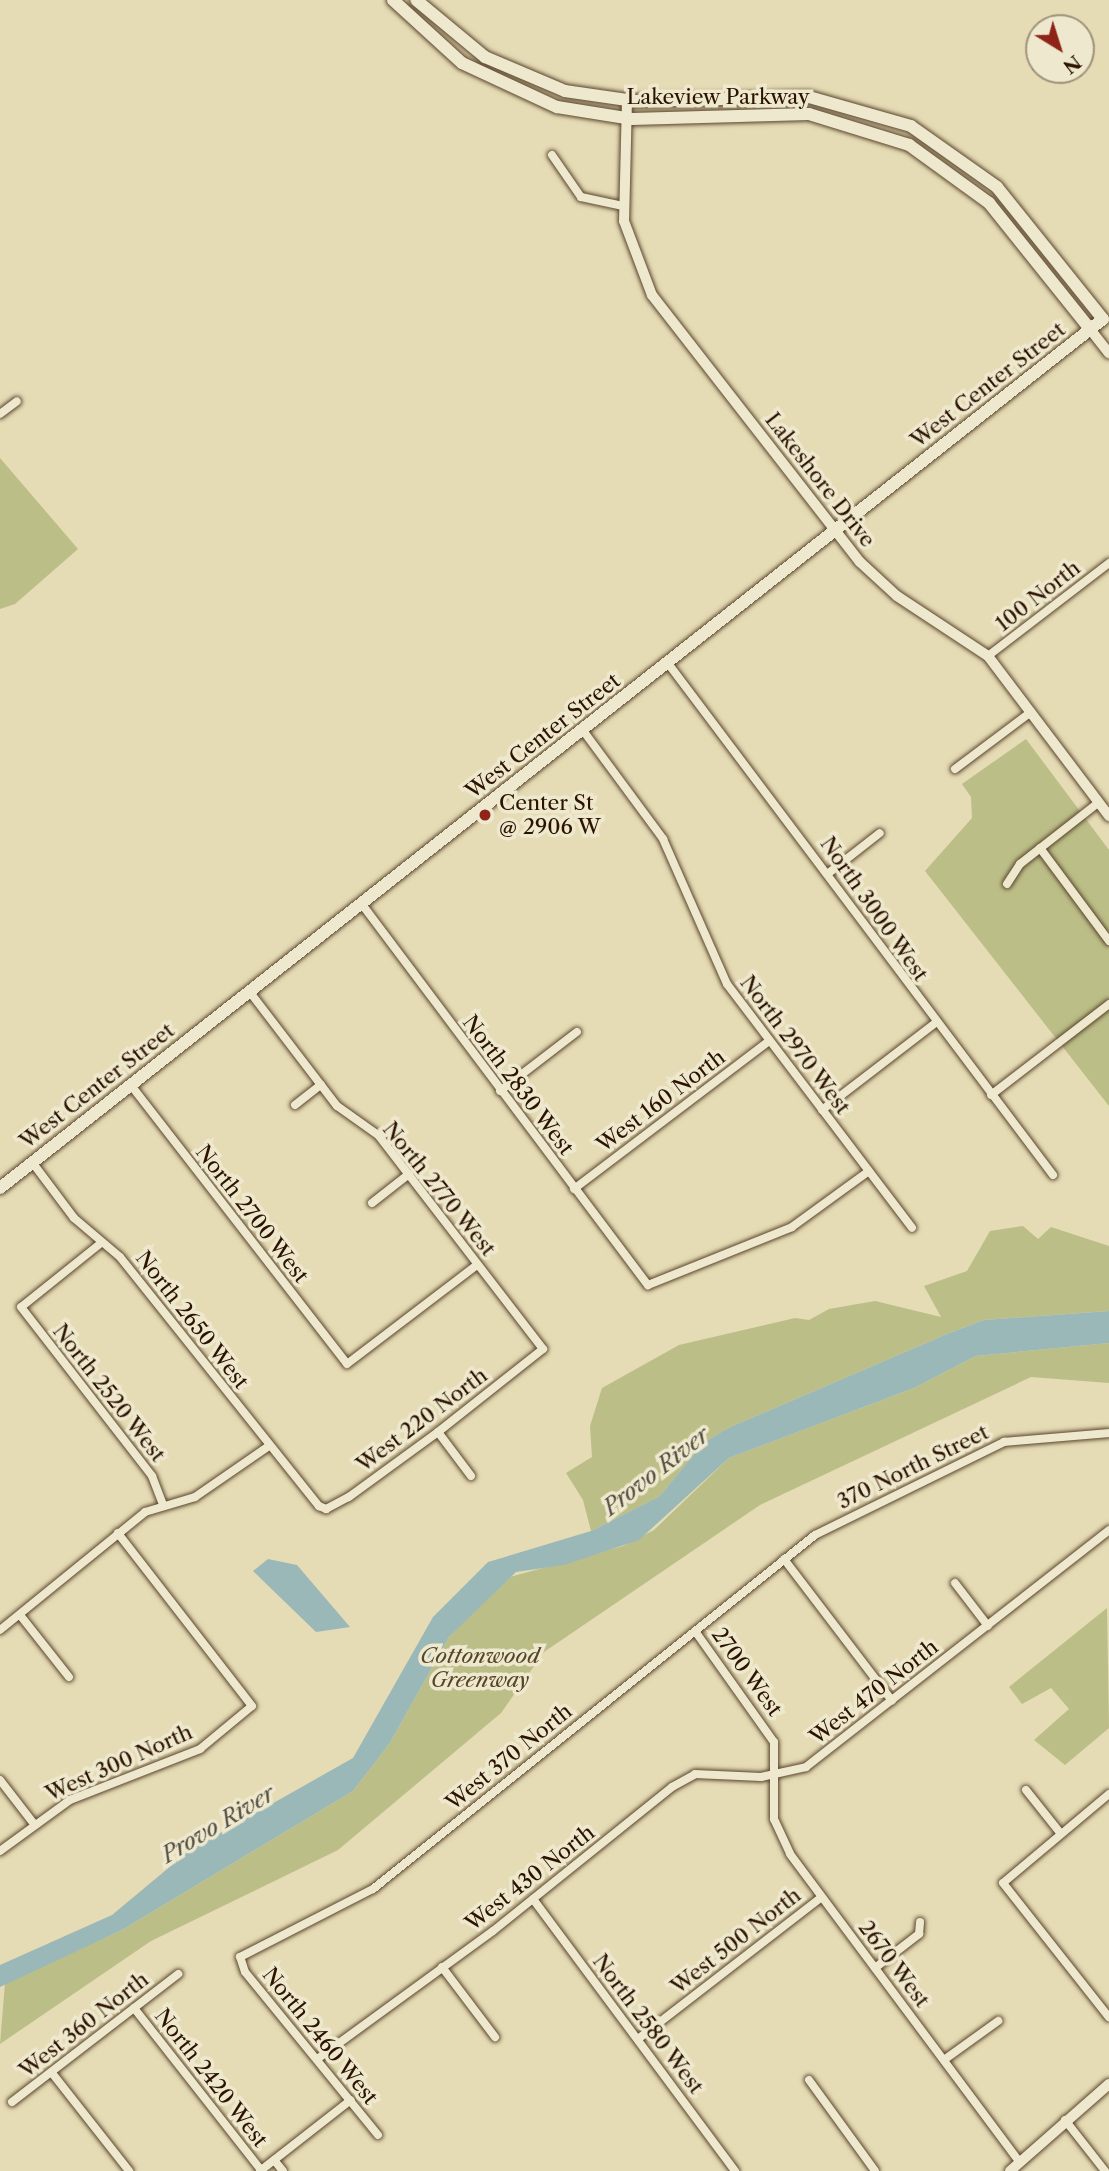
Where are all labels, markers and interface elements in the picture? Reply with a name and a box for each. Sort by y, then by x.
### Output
north arrow [1025,14,1095,84]
text: N [1058,50,1086,79]
street label: Lakeview Parkway [626,84,810,110]
street label: West Center Street [906,317,1070,453]
street label: Lakeshore Drive [760,408,880,552]
street label: 100 North [991,555,1085,637]
street label: West Center Street [461,668,625,804]
place label: Center St @ 2906 W [499,790,601,840]
marker: Center St @ 2906 W [477,807,493,823]
street label: North 3000 West [815,832,933,986]
street label: North 2970 West [734,970,856,1120]
street label: North 2830 West [457,1010,579,1160]
street label: West Center Street [15,1018,179,1154]
street label: West 160 North [592,1045,730,1157]
street label: North 2770 West [377,1117,501,1261]
street label: North 2700 West [190,1140,314,1288]
street label: North 2650 West [130,1246,254,1394]
street label: North 2520 West [47,1319,171,1467]
street label: West 220 North [352,1363,492,1477]
street label: 370 North Street [833,1420,993,1514]
water label: Provo River [597,1421,715,1521]
street label: 2700 West [706,1623,788,1721]
street label: West 470 North [805,1634,943,1750]
park label: Cottonwood Greenway [420,1643,540,1693]
street label: West 370 North [441,1698,577,1816]
street label: West 300 North [42,1719,196,1807]
water label: Provo River [156,1779,280,1869]
street label: West 430 North [460,1820,600,1936]
street label: West 500 North [666,1883,806,1999]
street label: 2670 West [853,1915,935,2013]
street label: North 2580 West [587,1949,709,2099]
street label: North 2460 West [257,1962,383,2110]
street label: West 360 North [14,1967,154,2083]
street label: North 2420 West [149,2004,273,2152]

